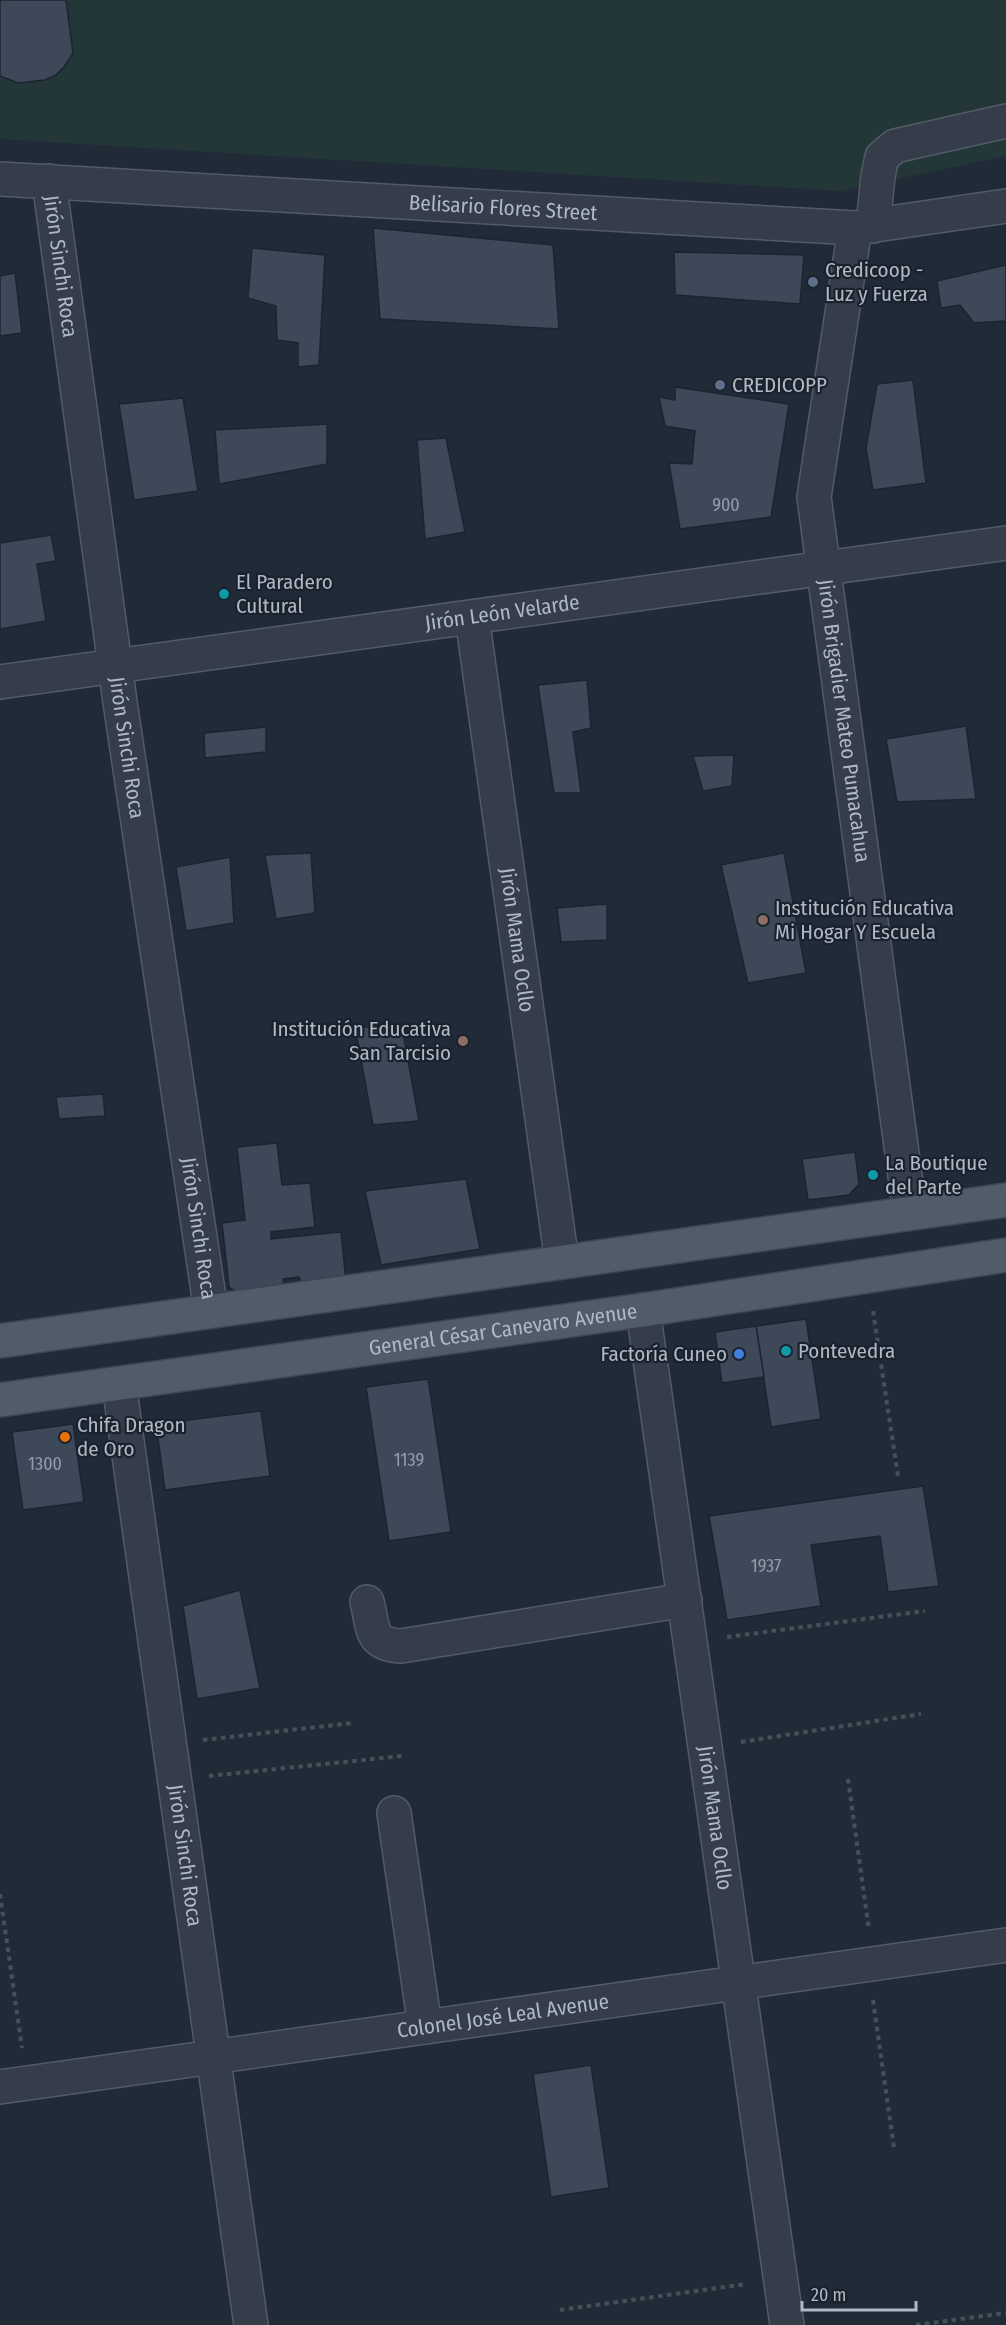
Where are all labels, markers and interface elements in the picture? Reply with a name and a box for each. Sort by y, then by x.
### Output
street label: Belisario Flores Street [408,189,598,226]
street label: Jirón Sinchi Roca [38,194,83,339]
place label: Credicoop - Luz y Fuerza [825,257,928,307]
marker: Credicoop - Luz y Fuerza [806,275,820,289]
place label: CREDICOPP [732,372,827,398]
marker: CREDICOPP [713,378,727,392]
house number: 900 [712,494,740,516]
place label: El Paradero Cultural [236,569,333,619]
street label: Jirón Brigadier Mateo Pumacahua [812,578,876,864]
marker: El Paradero Cultural [217,587,231,601]
street label: Jirón León Velarde [423,589,581,636]
street label: Jirón Sinchi Roca [104,675,150,820]
street label: Jirón Mama Ocllo [494,866,540,1014]
place label: Institución Educativa Mi Hogar Y Escuela [775,895,954,945]
marker: Institución Educativa Mi Hogar Y Escuela [756,913,770,927]
place label: Institución Educativa San Tarcisio [272,1016,451,1066]
marker: Institución Educativa San Tarcisio [456,1034,470,1048]
place label: La Boutique del Parte [885,1150,988,1200]
street label: Jirón Sinchi Roca [175,1156,222,1301]
marker: La Boutique del Parte [866,1168,880,1182]
street label: General César Canevaro Avenue [367,1298,639,1361]
place label: Pontevedra [798,1338,895,1364]
place label: Factoría Cuneo [601,1341,727,1367]
marker: Pontevedra [779,1344,793,1358]
marker: Factoría Cuneo [732,1347,746,1361]
place label: Chifa Dragon de Oro [77,1412,186,1462]
marker: Chifa Dragon de Oro [58,1430,72,1444]
house number: 1139 [394,1449,424,1471]
house number: 1300 [28,1453,62,1475]
house number: 1937 [751,1555,781,1577]
street label: Jirón Mama Ocllo [692,1744,738,1892]
street label: Jirón Sinchi Roca [162,1783,208,1928]
street label: Colonel José Leal Avenue [395,1988,611,2044]
scale bar [802,2274,916,2312]
text: 20 m [811,2284,846,2306]

